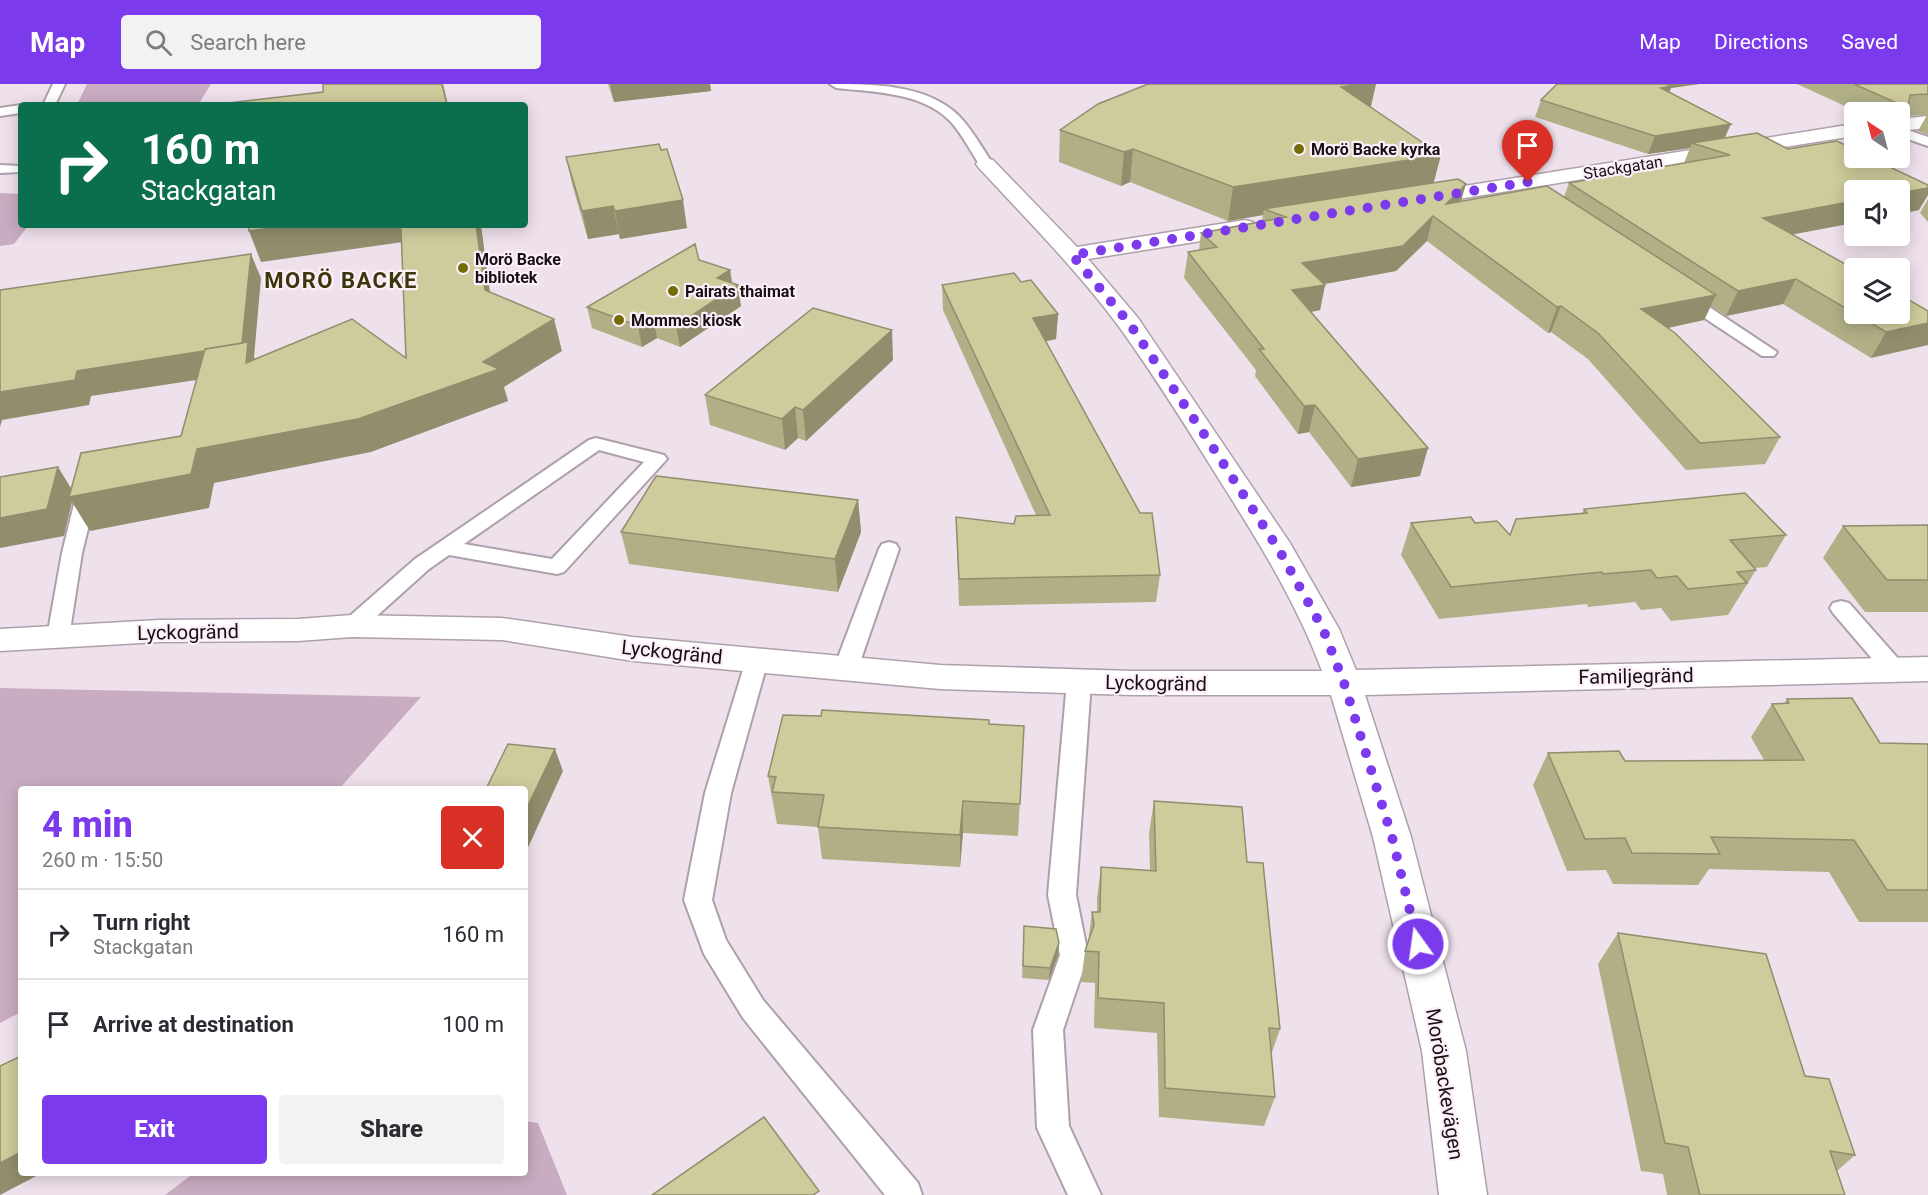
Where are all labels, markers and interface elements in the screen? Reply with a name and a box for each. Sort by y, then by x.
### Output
search box [121,15,541,69]
text: Map [30,26,85,59]
icon: search [142,26,175,59]
text: Search here [190,30,306,55]
text: Map [1639,30,1681,54]
text: Directions [1714,30,1808,54]
text: Saved [1841,30,1898,54]
north arrow [1844,102,1910,168]
map controls [1844,102,1910,324]
pin [1502,120,1553,182]
text: 160 m [141,125,260,174]
icon: right [42,126,120,204]
icon: arrive [1511,129,1544,162]
place label: Morö Backe kyrka [1311,140,1441,159]
marker: Morö Backe kyrka [1292,142,1306,156]
street label: Stackgatan [1582,152,1664,183]
text: Stackgatan [141,175,276,207]
button: sound [1844,180,1910,246]
place label: Morö Backe bibliotek [475,250,561,287]
button: layers [1844,258,1910,324]
marker: Morö Backe bibliotek [456,261,470,275]
district label: MORÖ BACKE [264,268,418,293]
place label: Pairats thaimat [685,282,795,301]
marker: Pairats thaimat [666,284,680,298]
place label: Mommes kiosk [631,311,742,330]
marker: Mommes kiosk [612,313,626,327]
street label: Lyckogränd [137,619,239,645]
street label: Lyckogränd [620,635,724,669]
street label: Familjegränd [1578,663,1694,689]
street label: Lyckogränd [1105,670,1207,696]
text: 4 min [42,804,133,846]
button: close [441,806,504,869]
text: 260 m · 15:50 [42,848,163,872]
text: Turn right [93,910,190,935]
position arrow [1386,912,1450,976]
icon: right [42,918,75,951]
text: 160 m [442,922,504,947]
text: Stackgatan [93,935,193,959]
street label: Moröbackevägen [1421,1006,1469,1162]
icon: arrive [42,1008,75,1041]
text: Arrive at destination [93,1012,294,1037]
text: 100 m [442,1012,504,1037]
button: Exit [42,1095,267,1164]
button: Share [279,1095,504,1164]

